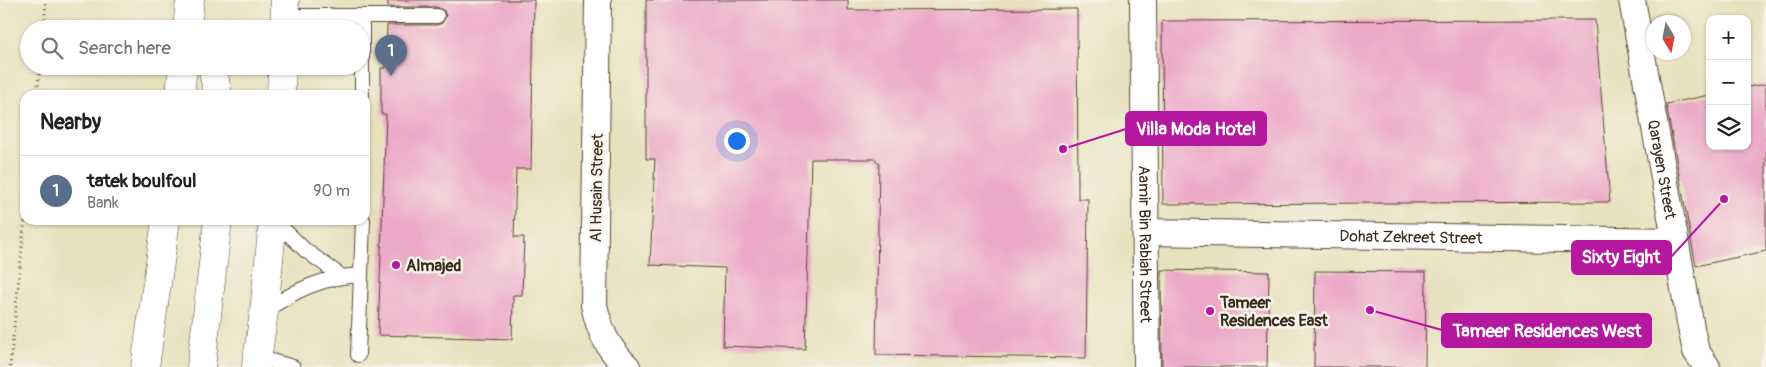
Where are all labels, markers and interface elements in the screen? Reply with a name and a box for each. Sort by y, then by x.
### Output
north arrow [1646,15,1691,60]
map controls [1706,15,1751,150]
button: + [1706,15,1751,60]
search box [20,20,370,75]
icon: search [38,34,66,62]
pin: 1 [375,35,407,76]
text: Search here [78,36,171,60]
button: − [1706,60,1751,105]
button: layers [1706,105,1751,150]
text: Nearby [40,109,101,136]
callout: Villa Moda Hotel [1126,112,1266,145]
text: Villa Moda Hotel [1136,118,1256,141]
street label: Qarayen Street [1643,118,1680,221]
your location [724,128,750,154]
street label: Al Husain Street [586,133,608,243]
street label: Aamir Bin Rabiah Street [1134,165,1156,324]
text: tatek boulfoul [87,169,196,193]
text: 1 [53,181,59,201]
text: 90 m [313,181,350,201]
text: Bank [87,193,119,213]
street label: Dohat Zekreet Street [1339,226,1483,249]
callout: Sixty Eight [1572,241,1671,274]
text: Sixty Eight [1581,246,1661,269]
place label: Almajed [406,256,461,276]
marker: Almajed [390,259,402,271]
place label: Tameer Residences East [1219,293,1328,331]
marker: Tameer Residences East [1204,305,1216,317]
callout: Tameer Residences West [1442,314,1651,347]
text: Tameer Residences West [1451,320,1642,343]

